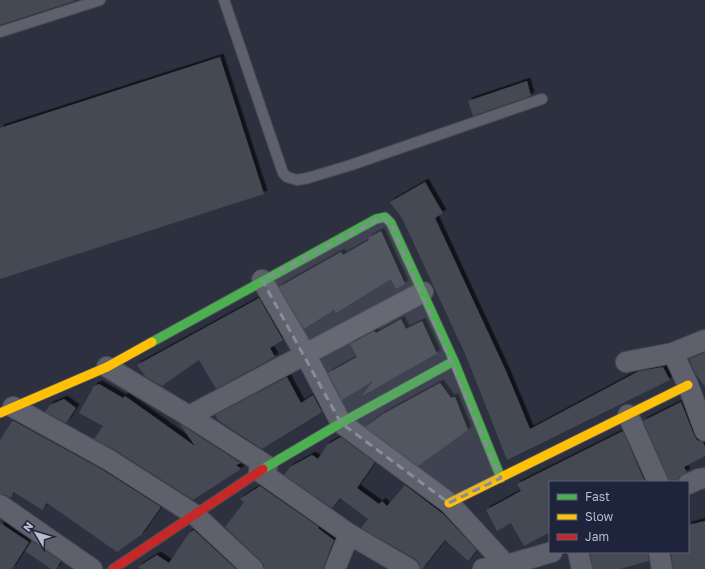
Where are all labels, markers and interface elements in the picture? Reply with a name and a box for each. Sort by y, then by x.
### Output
legend [549,481,689,553]
text: Fast [585,489,610,504]
text: Slow [585,509,613,524]
north arrow [16,513,56,553]
text: N [20,519,35,534]
text: Jam [585,529,609,544]

